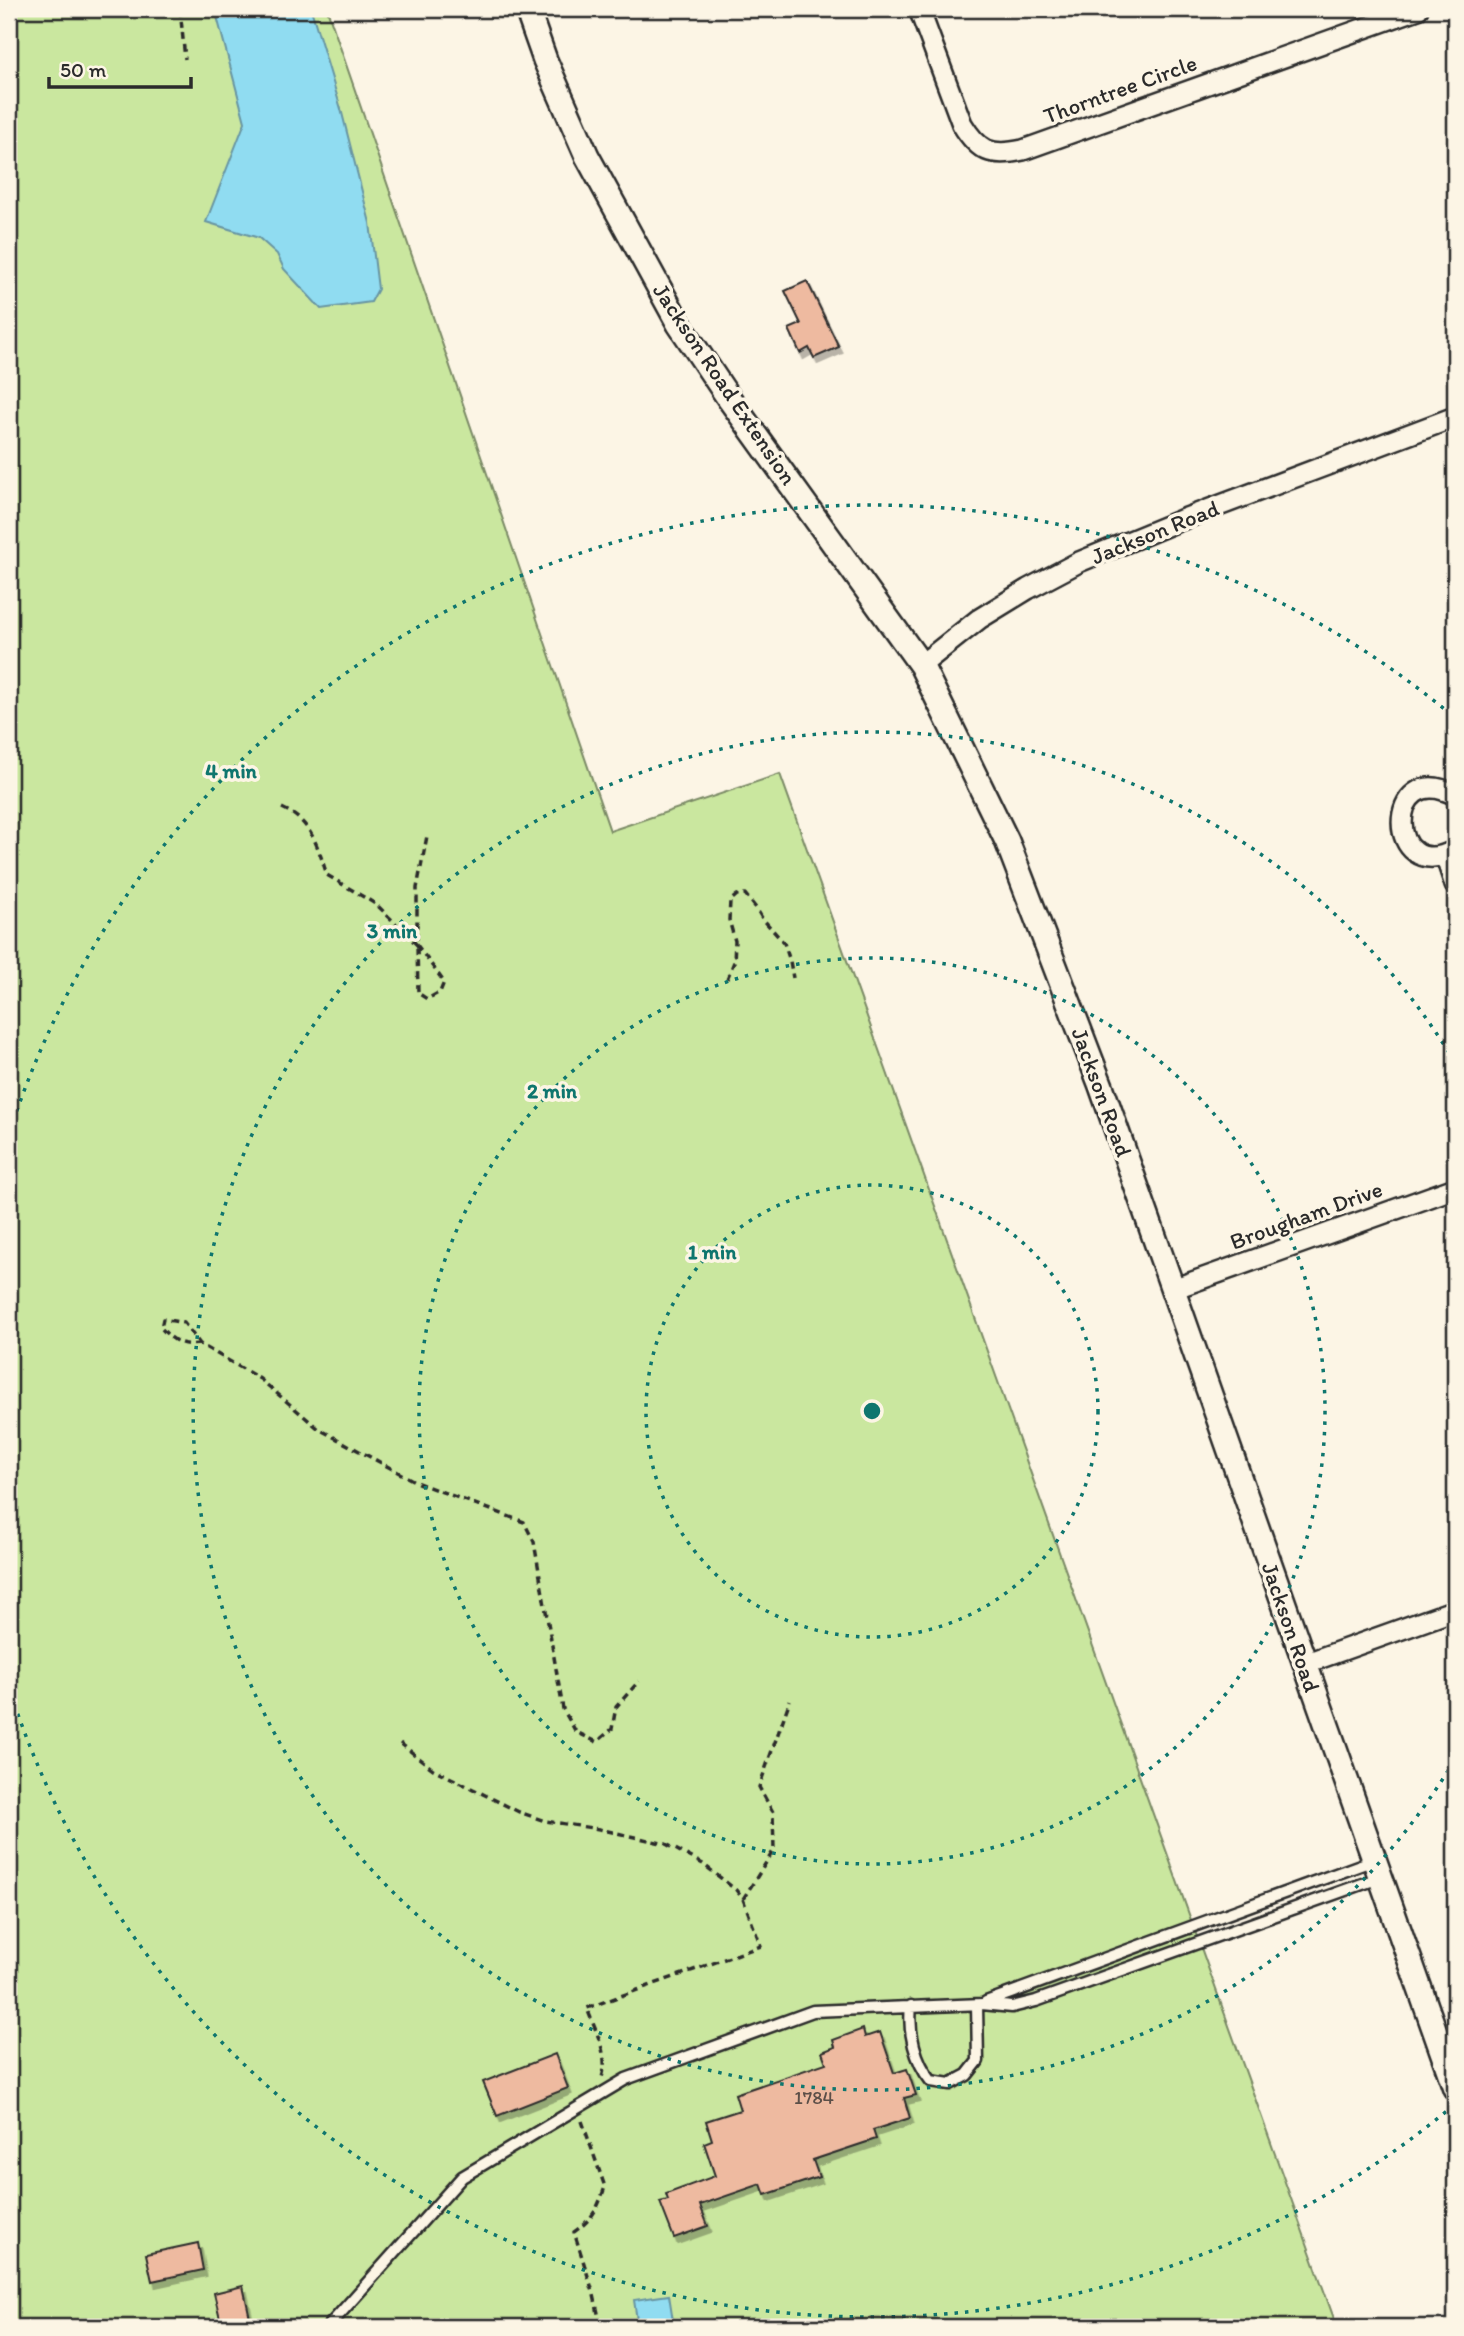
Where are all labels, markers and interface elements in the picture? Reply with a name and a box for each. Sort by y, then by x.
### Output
scale bar [49,46,191,90]
street label: Thorntree Circle [1039,48,1201,130]
text: 50 m [60,57,107,82]
street label: Jackson Road Extension [647,278,803,490]
street label: Jackson Road [1087,494,1223,570]
text: 4 min [205,758,258,783]
text: 3 min [367,918,418,943]
street label: Jackson Road [1066,1024,1138,1160]
text: 2 min [527,1078,578,1103]
street label: Brougham Drive [1226,1174,1386,1256]
text: 1 min [688,1239,737,1264]
centre of rings [860,1399,884,1423]
street label: Jackson Road [1256,1558,1326,1696]
house number: 1784 [794,2086,834,2109]

